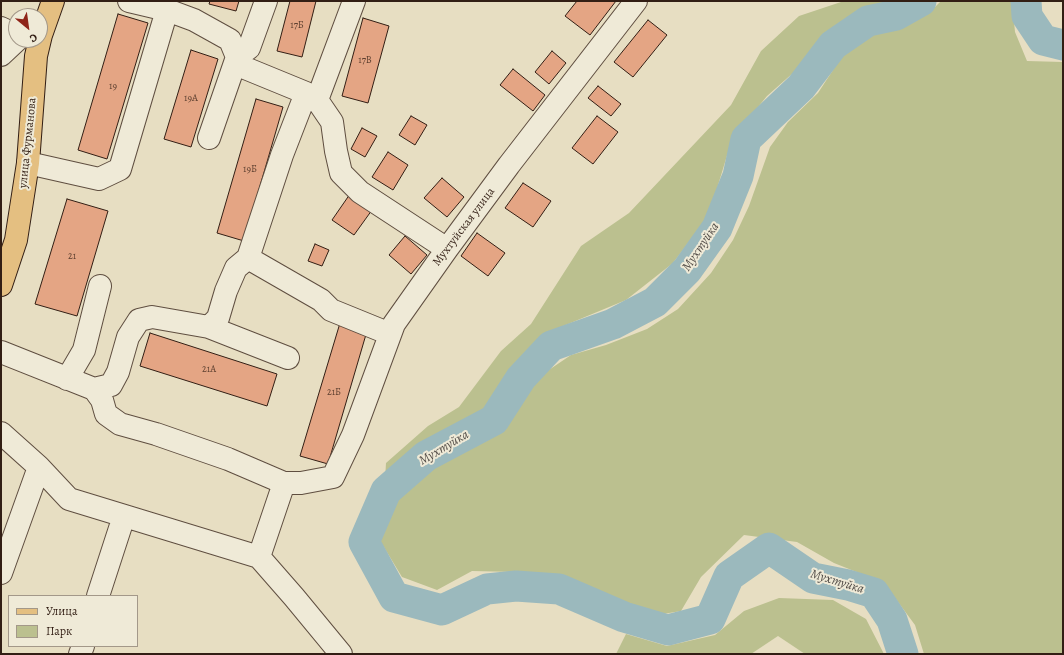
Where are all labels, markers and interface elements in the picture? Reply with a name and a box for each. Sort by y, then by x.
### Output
north arrow [8,8,48,48]
house number: 17Б [290,20,304,32]
text: С [27,30,40,46]
house number: 17В [358,55,372,67]
house number: 19 [109,81,117,93]
house number: 19А [184,93,198,105]
street label: улица Фурманова [16,97,40,189]
house number: 19Б [243,164,257,176]
street label: Мухтуйская улица [430,185,498,269]
water label: Мухтуйка [679,220,723,274]
house number: 21 [68,251,76,263]
house number: 21А [202,364,216,376]
house number: 21Б [327,387,341,399]
water label: Мухтуйка [416,427,472,469]
water label: Мухтуйка [808,566,866,598]
legend [8,595,138,647]
text: Улица [46,603,77,619]
text: Парк [46,623,72,639]

